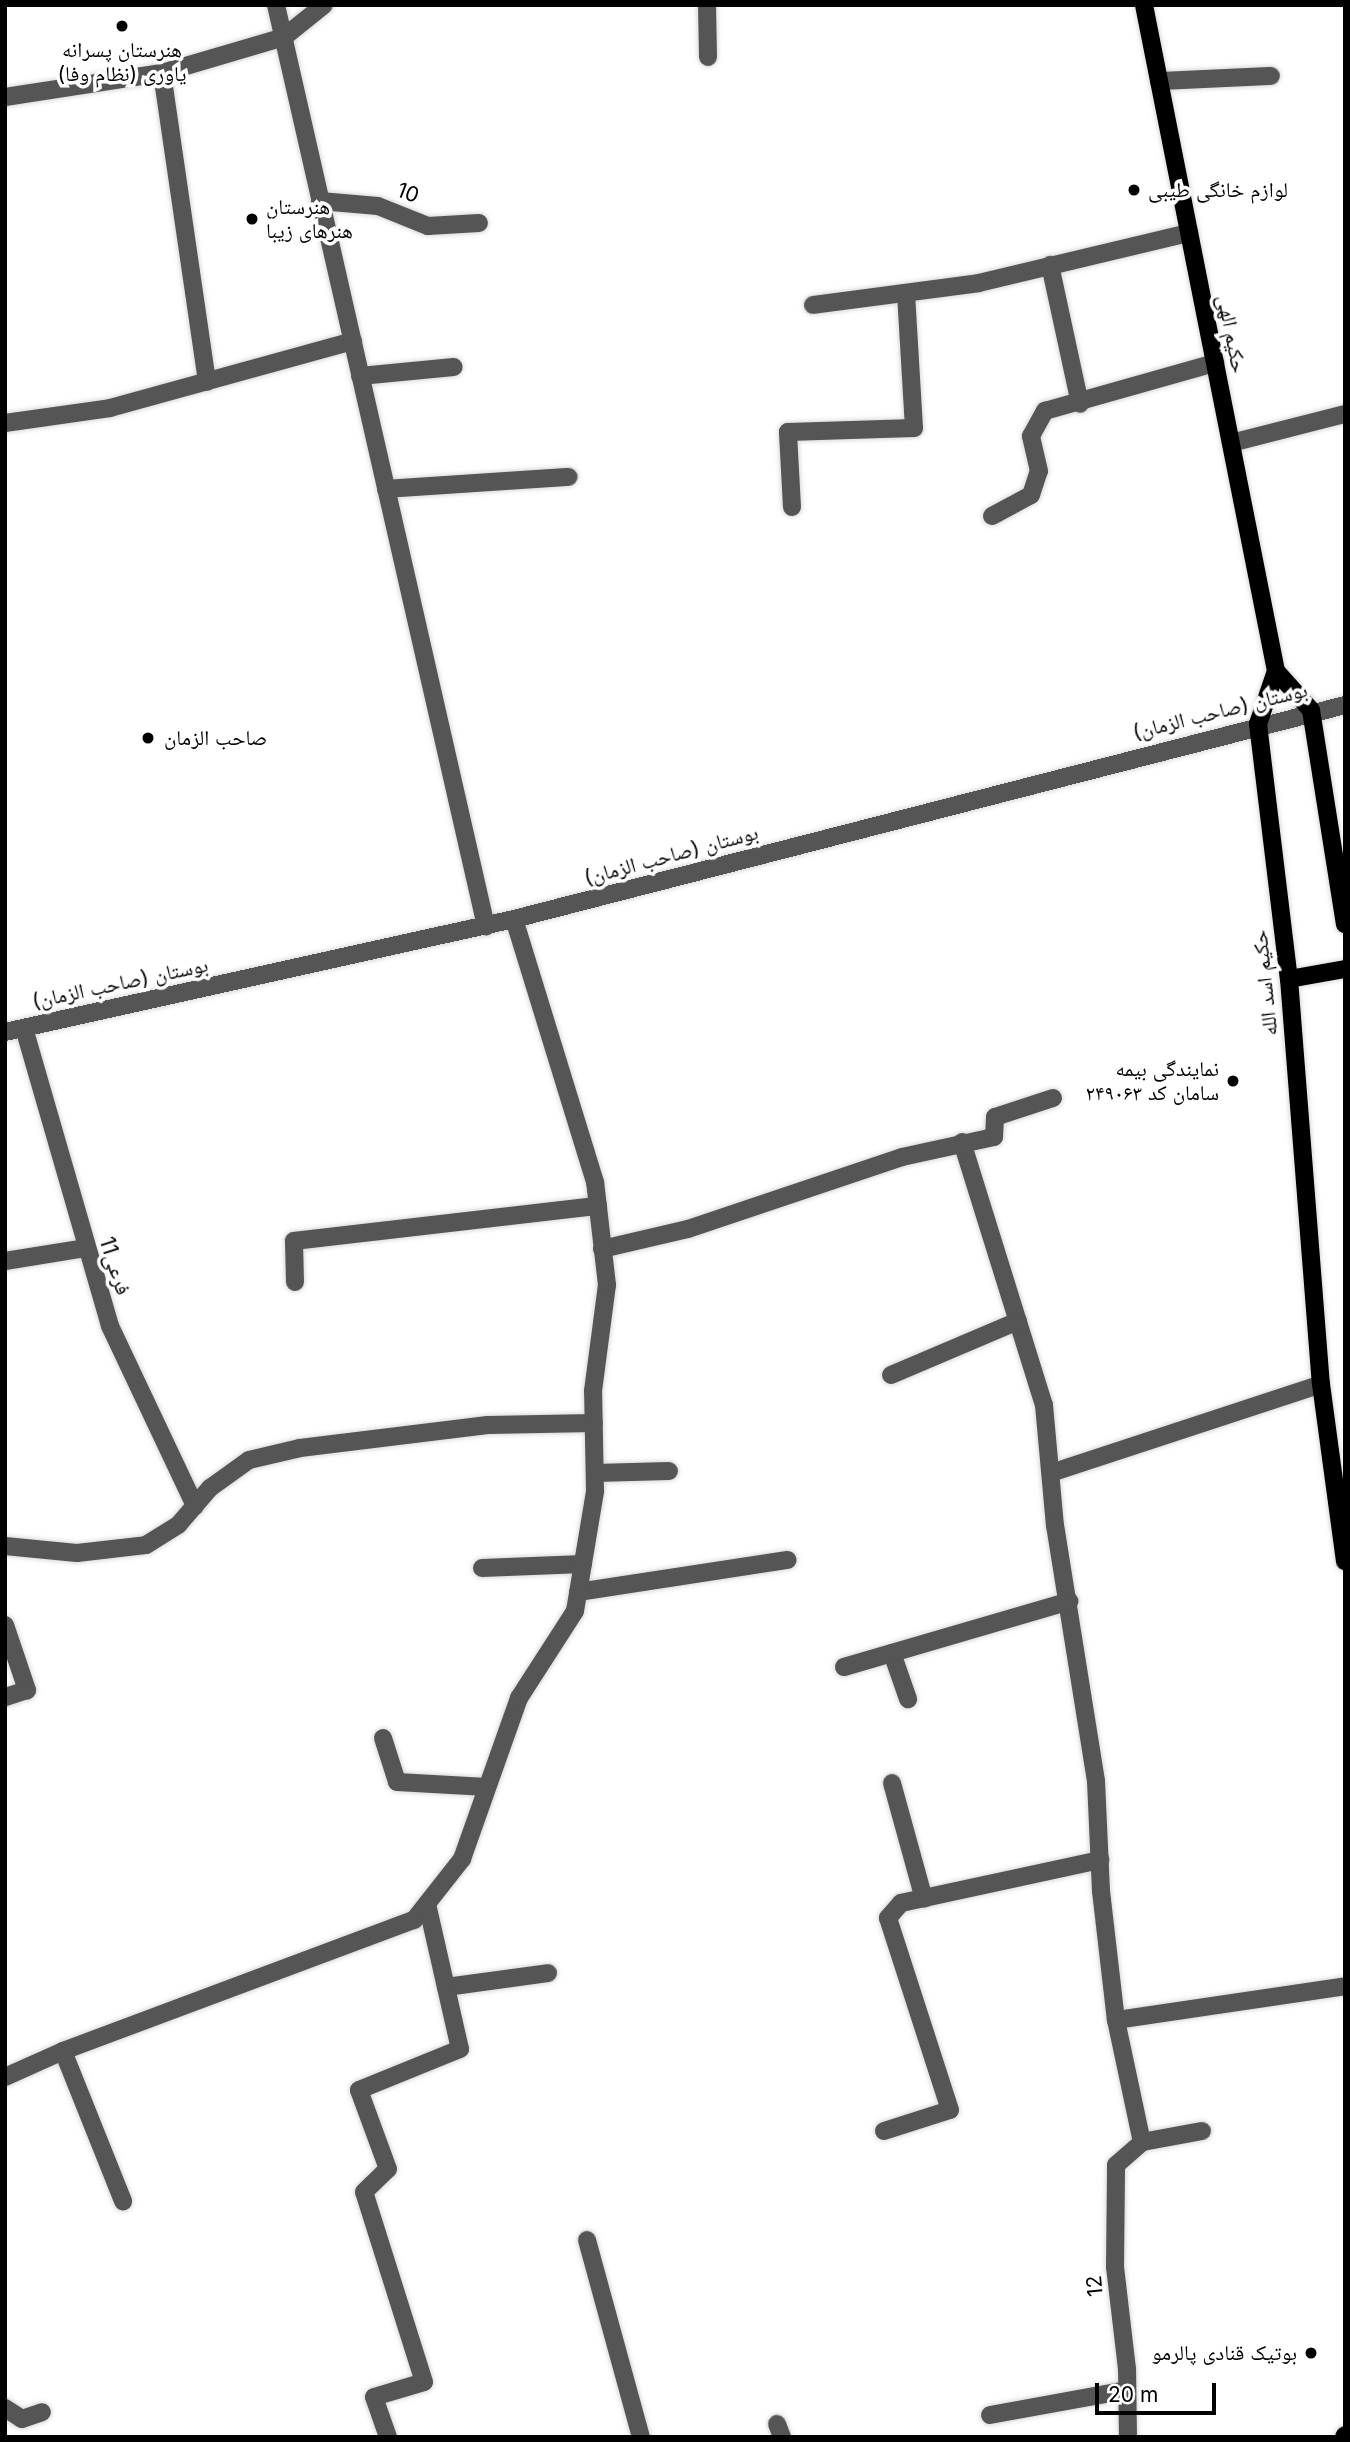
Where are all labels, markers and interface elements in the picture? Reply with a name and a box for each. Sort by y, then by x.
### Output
marker: هنرستان پسرانه یاوری (نظام وفا) [114,18,130,34]
place label: هنرستان پسرانه یاوری (نظام وفا) [57,37,187,87]
street label: 10 [393,177,423,209]
place label: لوازم خانگی طیبی [1148,177,1288,203]
marker: لوازم خانگی طیبی [1126,182,1142,198]
place label: هنرستان هنرهای زیبا [266,194,353,244]
marker: هنرستان هنرهای زیبا [244,211,260,227]
street label: حکیم الهی [1212,293,1252,375]
street label: بوستان (صاحب الزمان) [1130,677,1310,745]
place label: صاحب الزمان [164,725,267,751]
marker: صاحب الزمان [138,728,158,748]
street label: بوستان (صاحب الزمان) [581,820,761,890]
street label: حکیم اسد الله [1247,929,1283,1037]
street label: بوستان (صاحب الزمان) [30,952,210,1014]
place label: نمایندگی بیمه سامان کد ۲۴۹۰۶۳ [1086,1056,1219,1106]
marker: نمایندگی بیمه سامان کد ۲۴۹۰۶۳ [1225,1073,1241,1089]
street label: فرعی11 [94,1234,136,1298]
street label: 12 [1082,2274,1108,2298]
place label: بوتیک قنادی پالرمو [1152,2340,1297,2366]
marker: بوتیک قنادی پالرمو [1303,2345,1319,2361]
scale bar [1098,2368,1219,2412]
text: 20 m [1108,2382,1158,2407]

